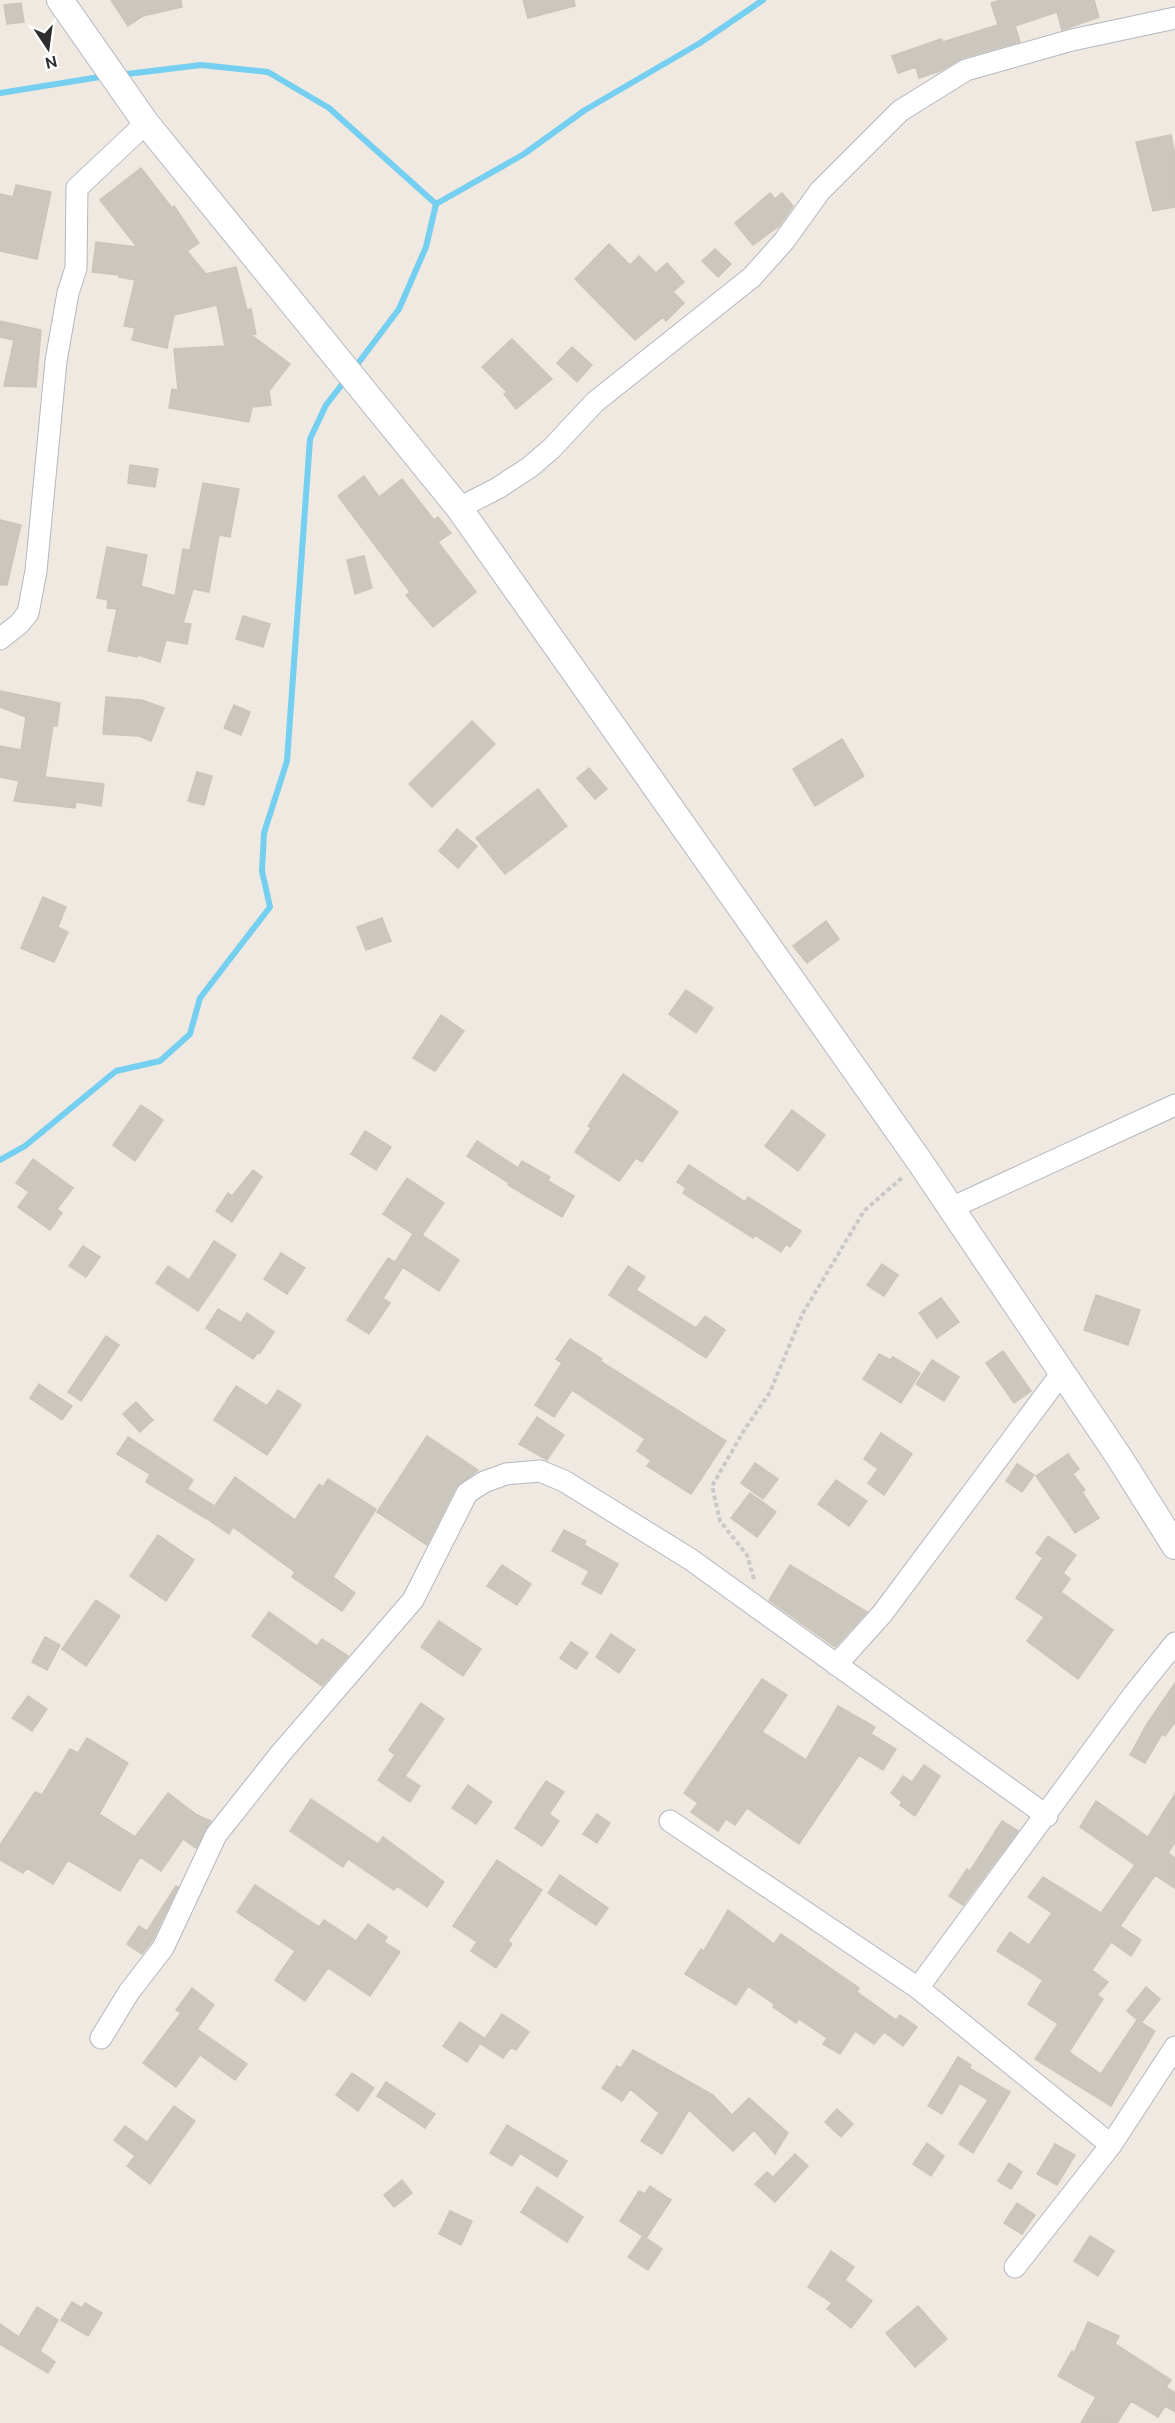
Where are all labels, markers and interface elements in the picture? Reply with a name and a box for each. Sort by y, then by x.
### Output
north arrow [18,18,78,78]
text: N [44,53,59,73]

